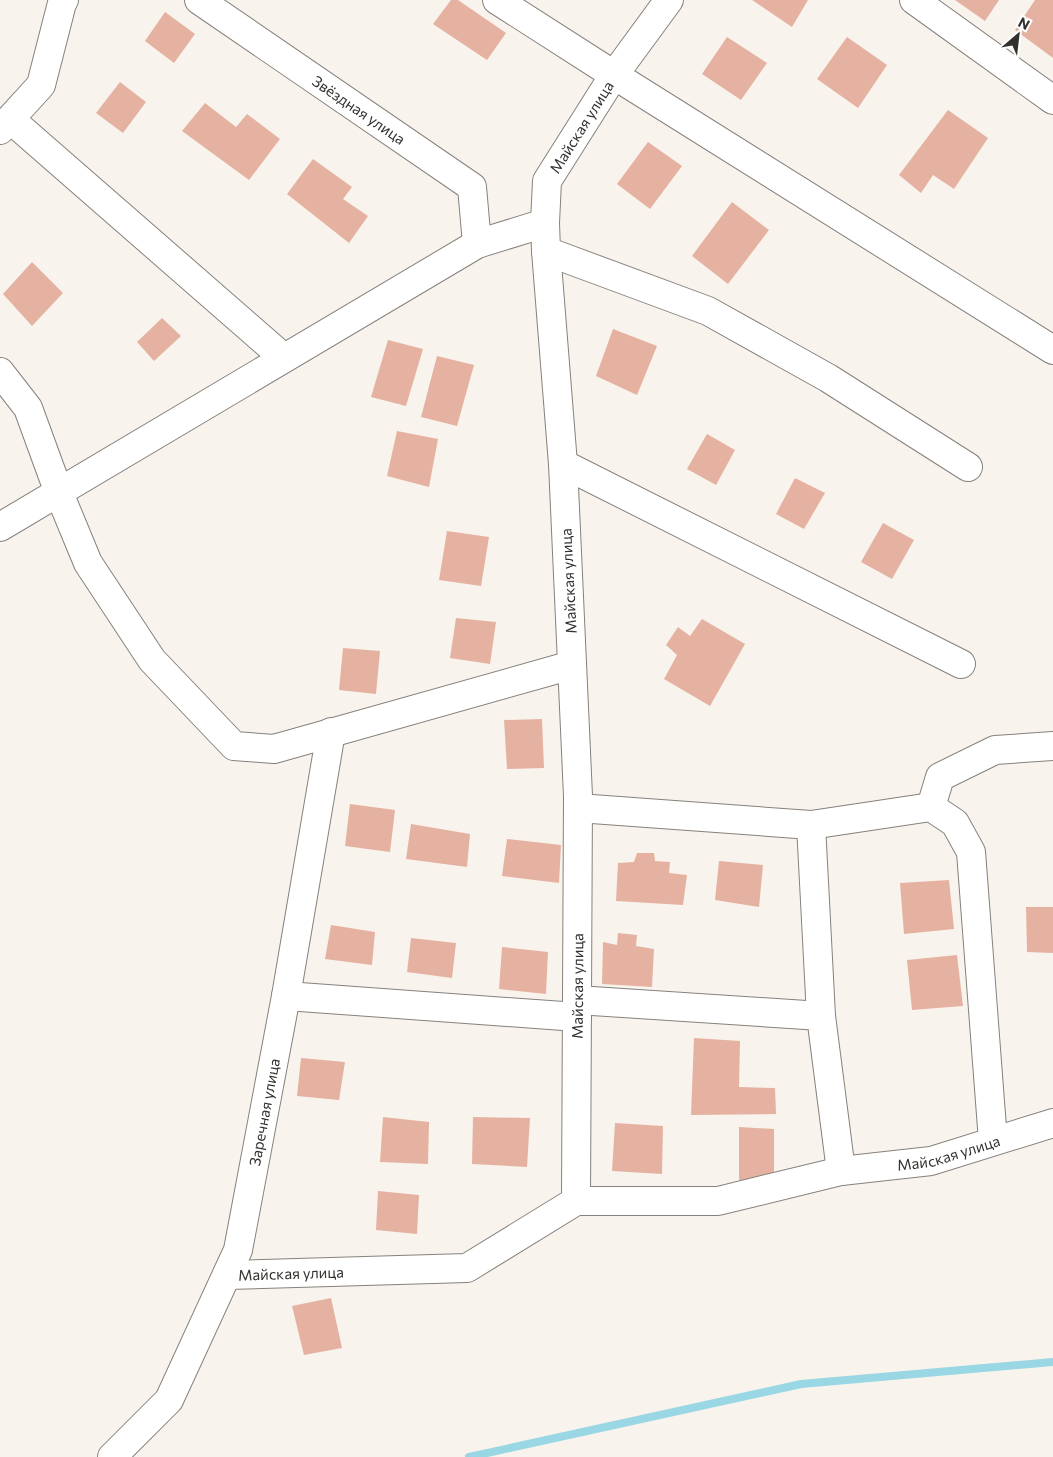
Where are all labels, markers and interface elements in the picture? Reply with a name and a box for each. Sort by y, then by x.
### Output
north arrow [993,10,1043,60]
text: N [1016,13,1033,33]
street label: Звёздная улица [309,71,409,148]
street label: Майская улица [545,77,617,176]
street label: Майская улица [556,528,580,634]
street label: Майская улица [568,933,586,1039]
street label: Заречная улица [245,1057,283,1167]
street label: Майская улица [896,1131,1002,1174]
street label: Майская улица [238,1263,344,1284]

